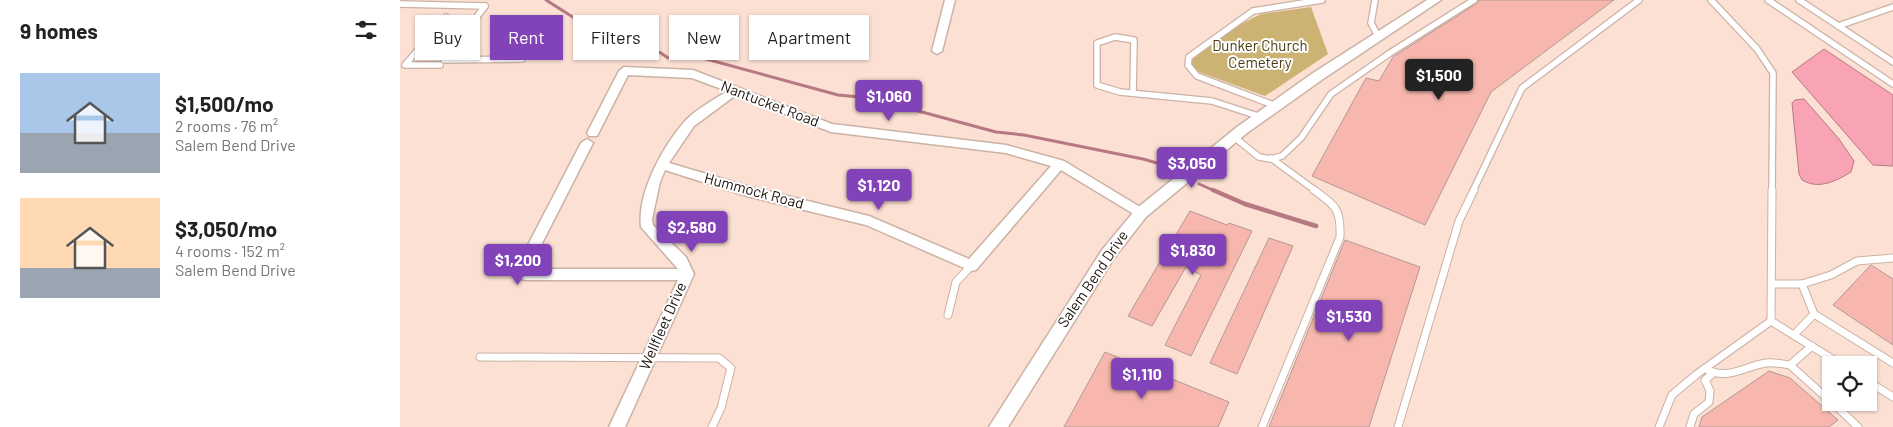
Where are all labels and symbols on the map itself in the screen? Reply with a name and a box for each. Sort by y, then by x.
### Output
park label: Dunker Church Cemetery [1212,36,1308,71]
pin: $1,500 [1398,58,1480,101]
street label: Nantucket Road [719,76,822,130]
pin: $1,060 [848,80,930,122]
pin: $3,050 [1151,146,1233,189]
street label: Hummock Road [703,168,806,212]
pin: $1,120 [838,168,920,211]
pin: $2,580 [651,210,733,253]
street label: Salem Bend Drive [1053,226,1131,330]
pin: $1,830 [1152,234,1234,276]
pin: $1,200 [477,244,559,286]
street label: Wellfleet Drive [635,279,689,372]
pin: $1,530 [1308,300,1390,342]
pin: $1,110 [1101,358,1183,400]

